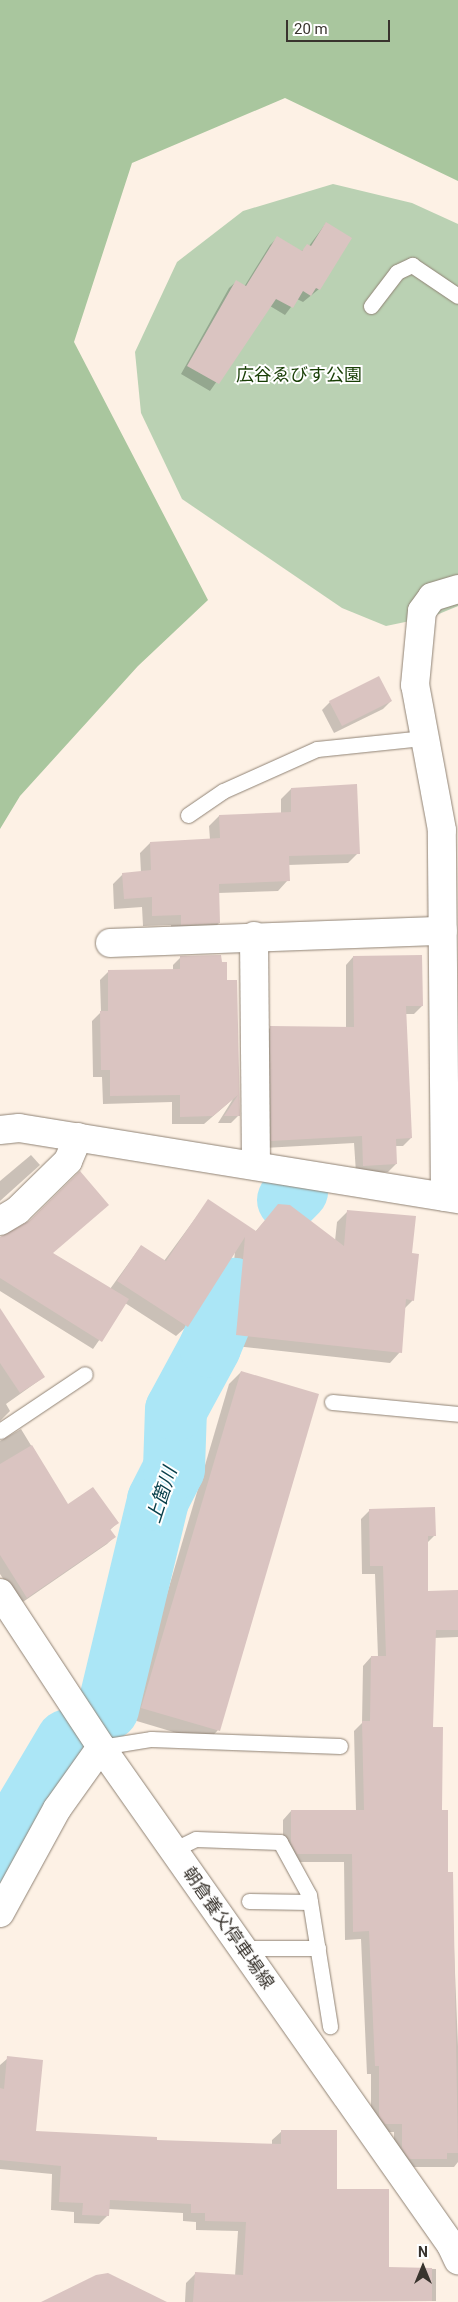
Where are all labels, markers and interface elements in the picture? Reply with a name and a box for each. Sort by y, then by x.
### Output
scale bar [288,10,392,42]
text: 20 m [294,20,328,38]
park label: 広谷ゑびす公園 [236,364,362,386]
water label: 上箇川 [142,1464,182,1526]
street label: 朝倉養父停車場線 [178,1863,278,1993]
north arrow [398,2242,448,2292]
text: N [418,2244,428,2260]

